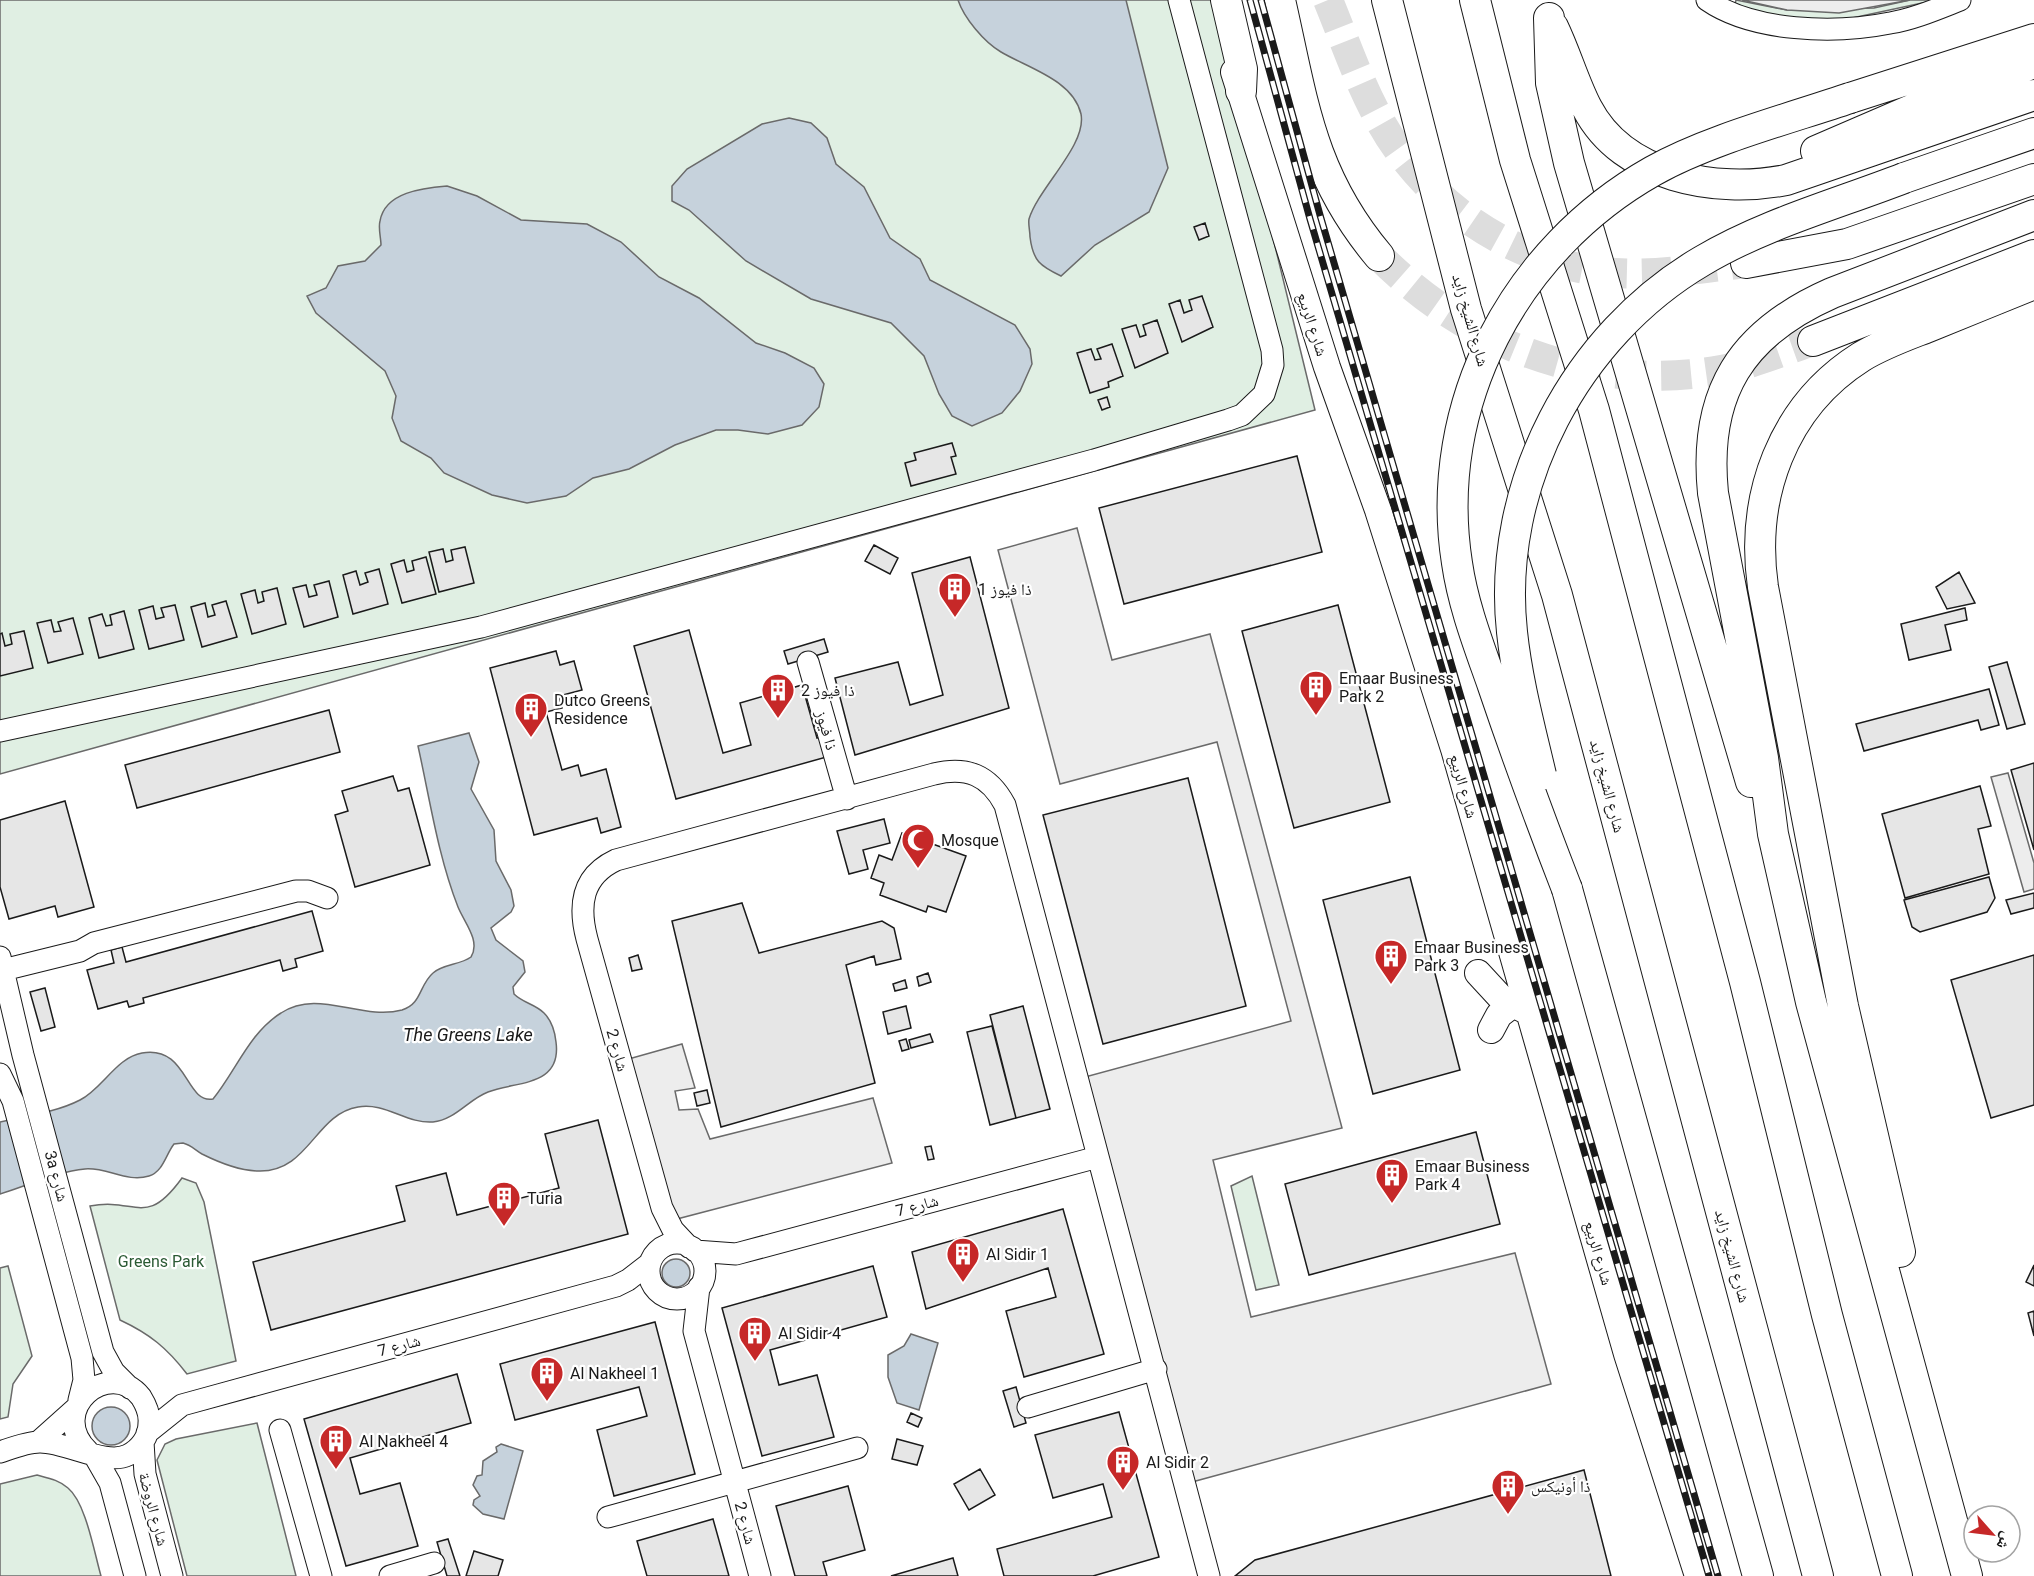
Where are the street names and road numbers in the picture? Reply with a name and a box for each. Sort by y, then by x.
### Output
street label: شارع الشيخ زايد [1447,272,1493,369]
street label: شارع الربيع [1292,290,1332,359]
street label: ذا فيوز [812,707,841,752]
street label: شارع الشيخ زايد [1585,737,1629,835]
street label: شارع الربيع [1444,752,1482,821]
street label: شارع 2 [601,1027,633,1074]
street label: 3a شارع [40,1149,72,1204]
street label: شارع 7 [894,1191,941,1221]
street label: شارع الشيخ زايد [1710,1207,1754,1305]
street label: شارع الربيع [1579,1219,1617,1288]
street label: شارع 7 [376,1331,423,1361]
street label: شارع الروضة [134,1470,172,1548]
street label: شارع 2 [730,1500,760,1547]

